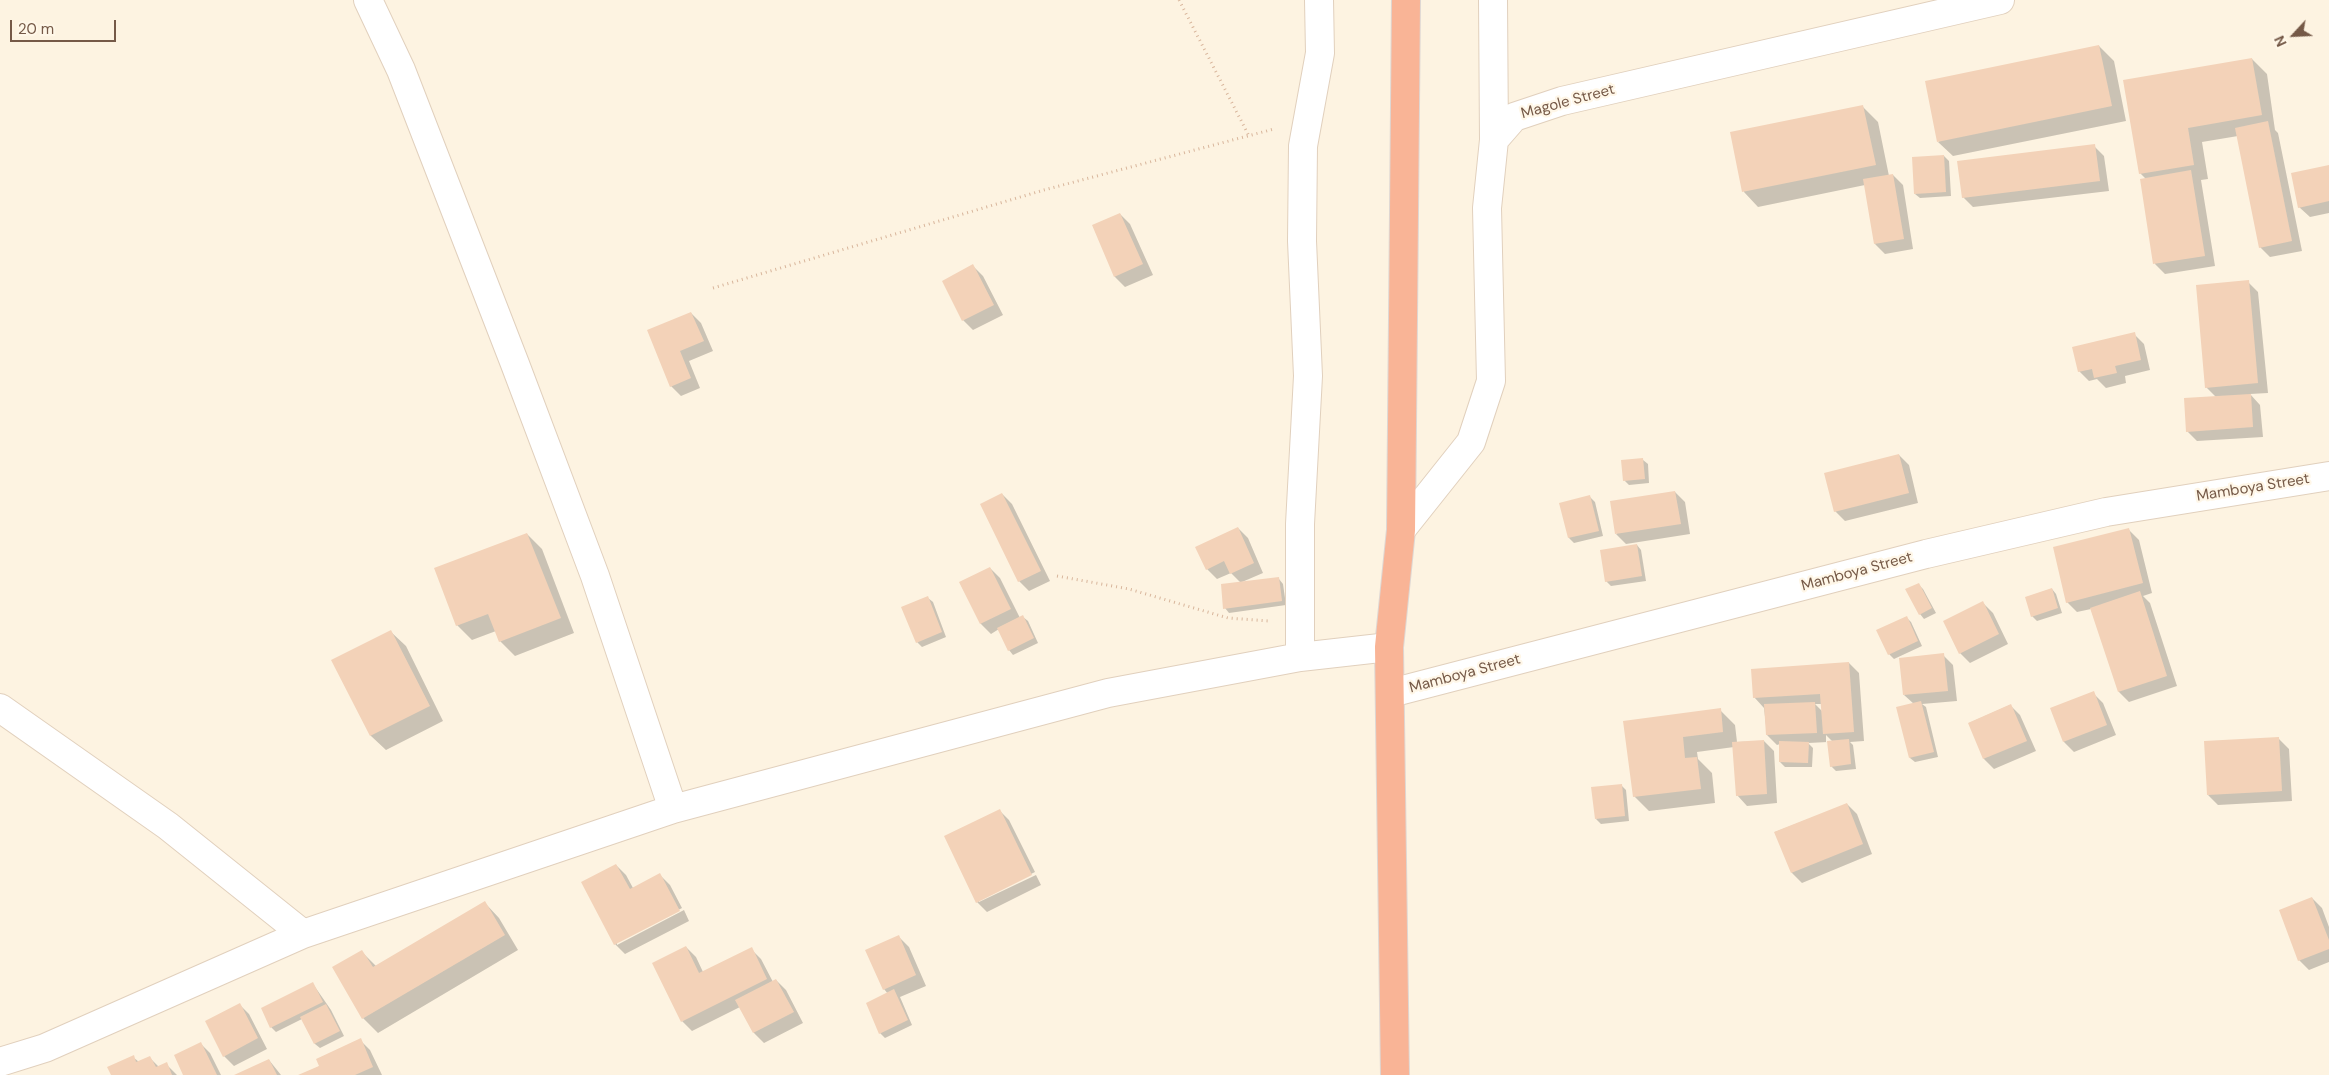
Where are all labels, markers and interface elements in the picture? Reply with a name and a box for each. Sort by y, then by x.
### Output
scale bar [12,10,119,42]
north arrow [2269,10,2319,60]
text: 20 m [18,19,54,39]
text: N [2270,33,2291,50]
street label: Magole Street [1519,81,1617,123]
street label: Mamboya Street [2195,470,2311,506]
street label: Mamboya Street [1799,549,1915,595]
street label: Mamboya Street [1407,651,1523,697]

